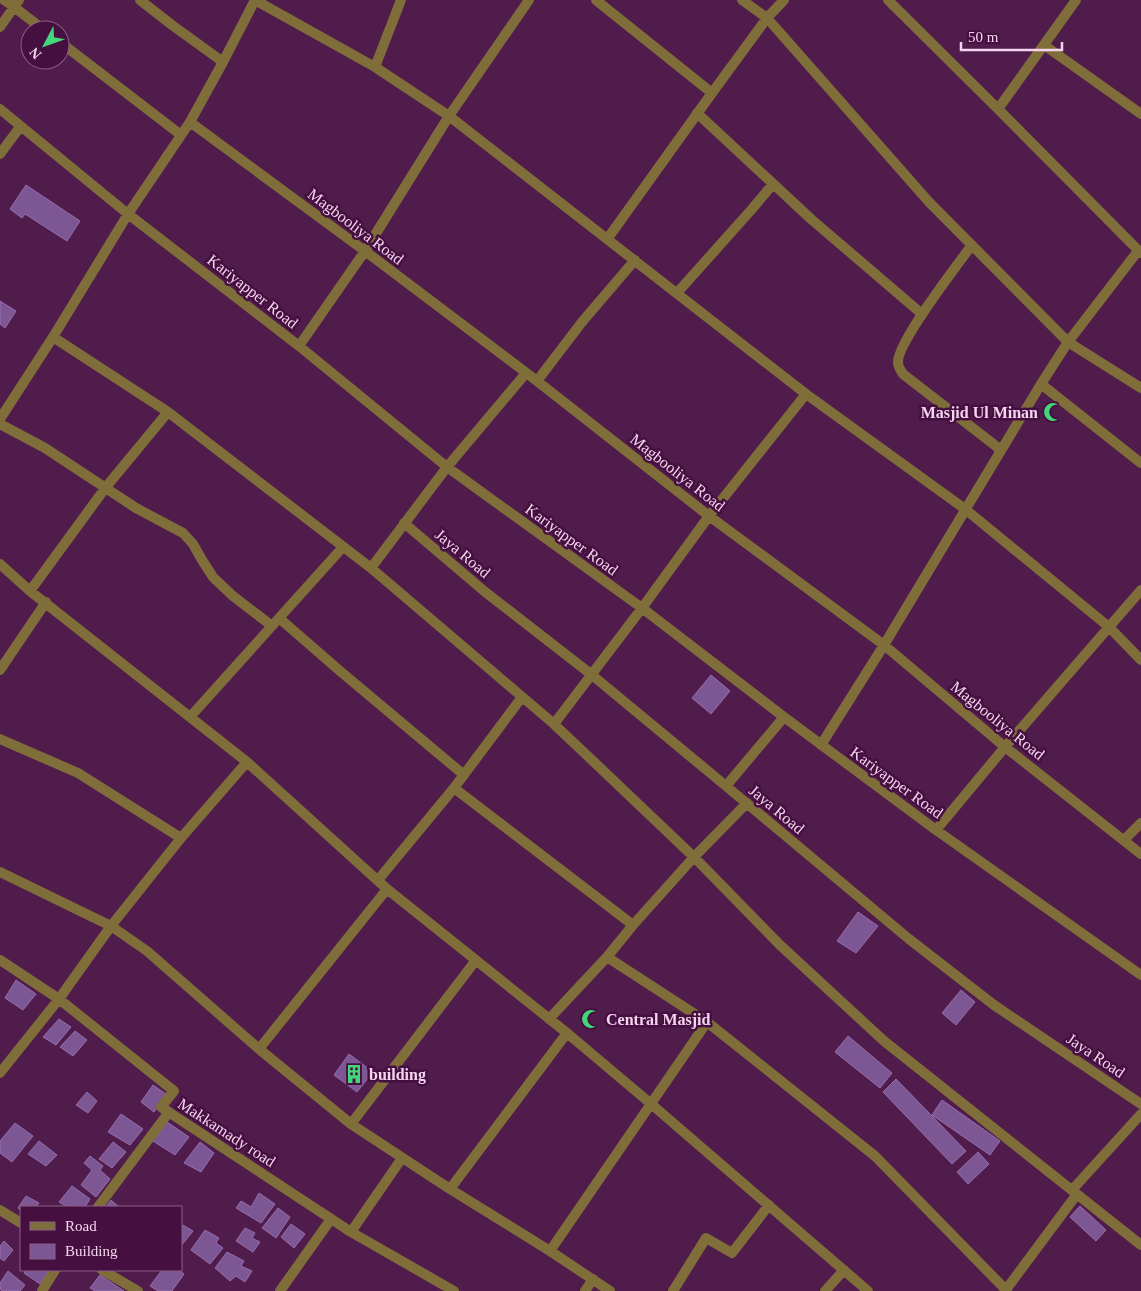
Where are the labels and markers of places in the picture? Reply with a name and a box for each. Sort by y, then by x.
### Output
mosque icon: Masjid Ul Minan [1042,401,1064,423]
place label: Masjid Ul Minan [921,404,1038,422]
mosque icon: Central Masjid [580,1008,602,1030]
place label: Central Masjid [606,1011,711,1029]
building icon: building [343,1063,365,1085]
place label: building [369,1066,426,1084]

